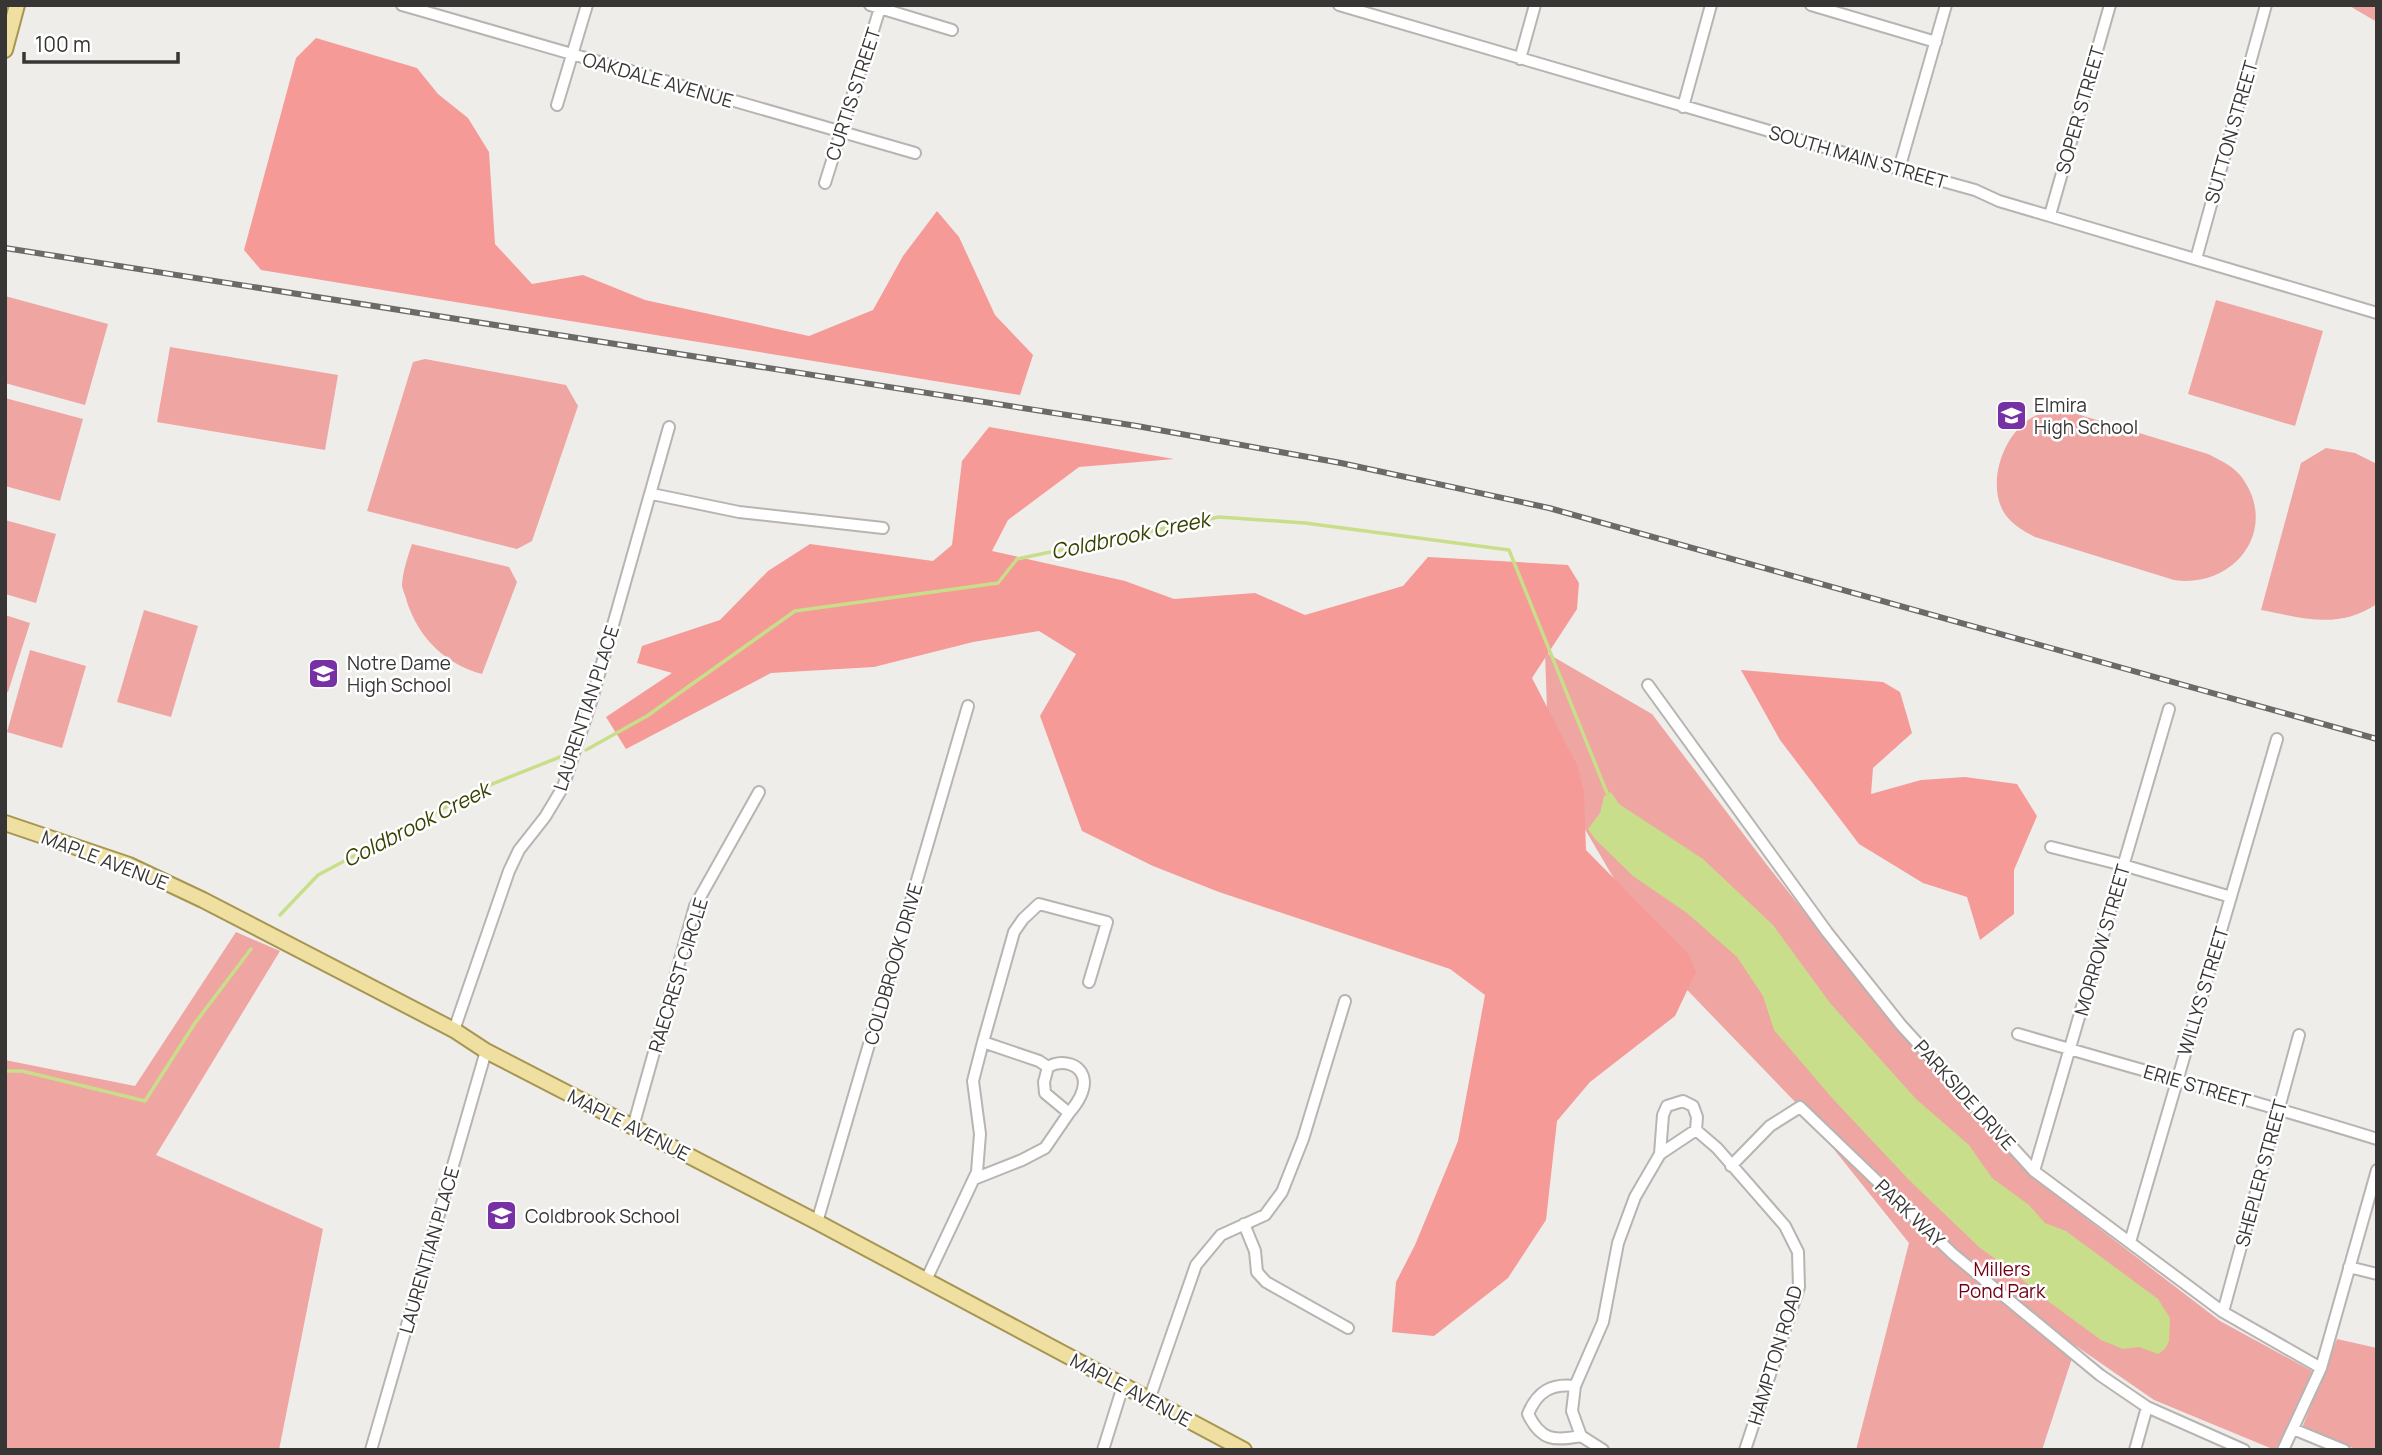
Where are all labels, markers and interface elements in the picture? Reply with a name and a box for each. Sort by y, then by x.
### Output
scale bar [24,21,178,65]
street label: CURTIS STREET [819,24,887,164]
text: 100 m [35,30,91,58]
street label: SOPER STREET [2049,43,2111,177]
street label: OAKDALE AVENUE [580,46,736,114]
street label: SUTTON STREET [2198,57,2264,206]
street label: SOUTH MAIN STREET [1766,119,1951,195]
place label: Elmira High School [2034,392,2138,440]
school or university icon: Elmira High School [1994,399,2028,433]
water label: Coldbrook Creek [1048,504,1214,565]
street label: LAURENTIAN PLACE [547,622,625,794]
place label: Notre Dame High School [347,650,451,698]
school or university icon: Notre Dame High School [307,657,341,691]
water label: Coldbrook Creek [338,774,497,873]
street label: MAPLE AVENUE [38,824,172,896]
street label: MORROW STREET [2068,861,2136,1019]
street label: COLDBROOK DRIVE [857,880,929,1048]
street label: RAECREST CIRCLE [642,894,714,1056]
street label: WILLYS STREET [2171,923,2235,1059]
street label: PARKSIDE DRIVE [1908,1034,2022,1156]
street label: ERIE STREET [2141,1058,2254,1114]
street label: MAPLE AVENUE [563,1083,695,1167]
street label: SHEPLER STREET [2229,1096,2293,1249]
street label: LAURENTIAN PLACE [393,1164,465,1336]
street label: PARK WAY [1870,1173,1951,1253]
school or university icon: Coldbrook School [485,1199,519,1233]
place label: Coldbrook School [525,1203,680,1229]
park label: Millers Pond Park [1959,1256,2046,1304]
street label: HAMPTON ROAD [1741,1282,1809,1428]
street label: MAPLE AVENUE [1066,1347,1196,1433]

